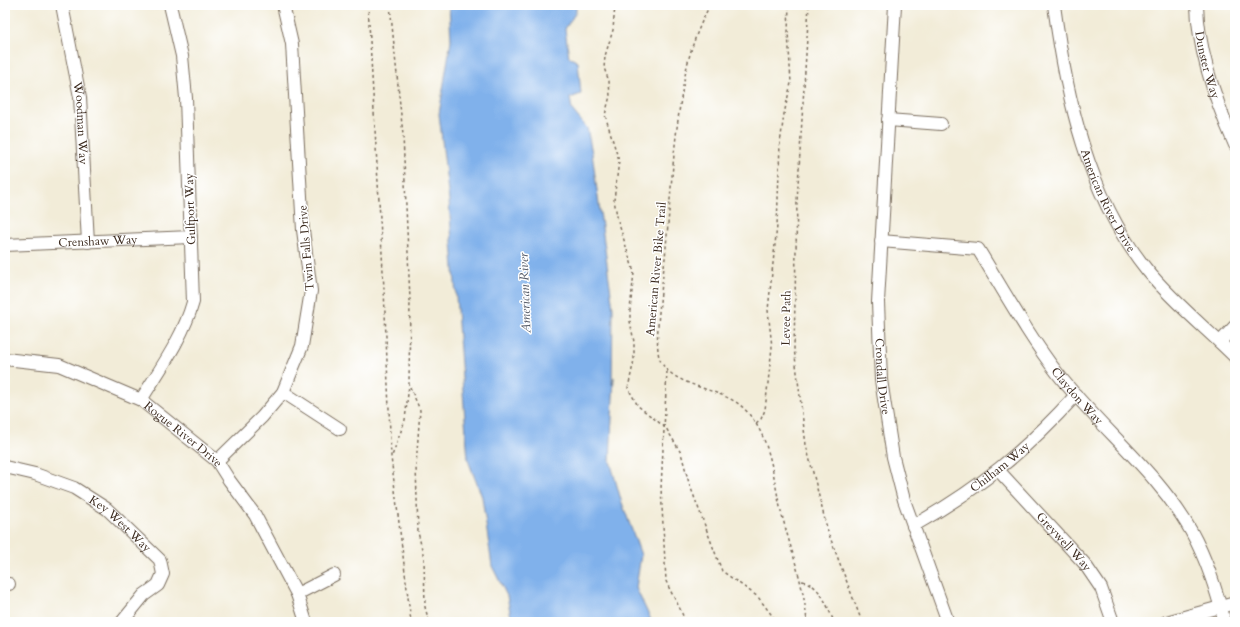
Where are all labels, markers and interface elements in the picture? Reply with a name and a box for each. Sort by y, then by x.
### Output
street label: Dunster Way [1191,30,1224,101]
street label: Woodman Way [69,80,92,166]
street label: American River Drive [1077,147,1139,255]
street label: Gulfport Way [181,172,199,245]
street label: American River Bike Trail [642,201,670,337]
street label: Twin Falls Drive [294,204,318,292]
street label: Crenshaw Way [58,231,139,251]
water label: American River [515,252,535,334]
street label: Levee Path [778,290,794,346]
street label: Crondall Drive [871,338,894,416]
street label: Claydon Way [1048,364,1107,429]
street label: Rogue River Drive [141,398,227,470]
street label: Chilham Way [967,438,1033,496]
street label: Key West Way [86,492,155,556]
street label: Greywell Way [1033,509,1096,575]

